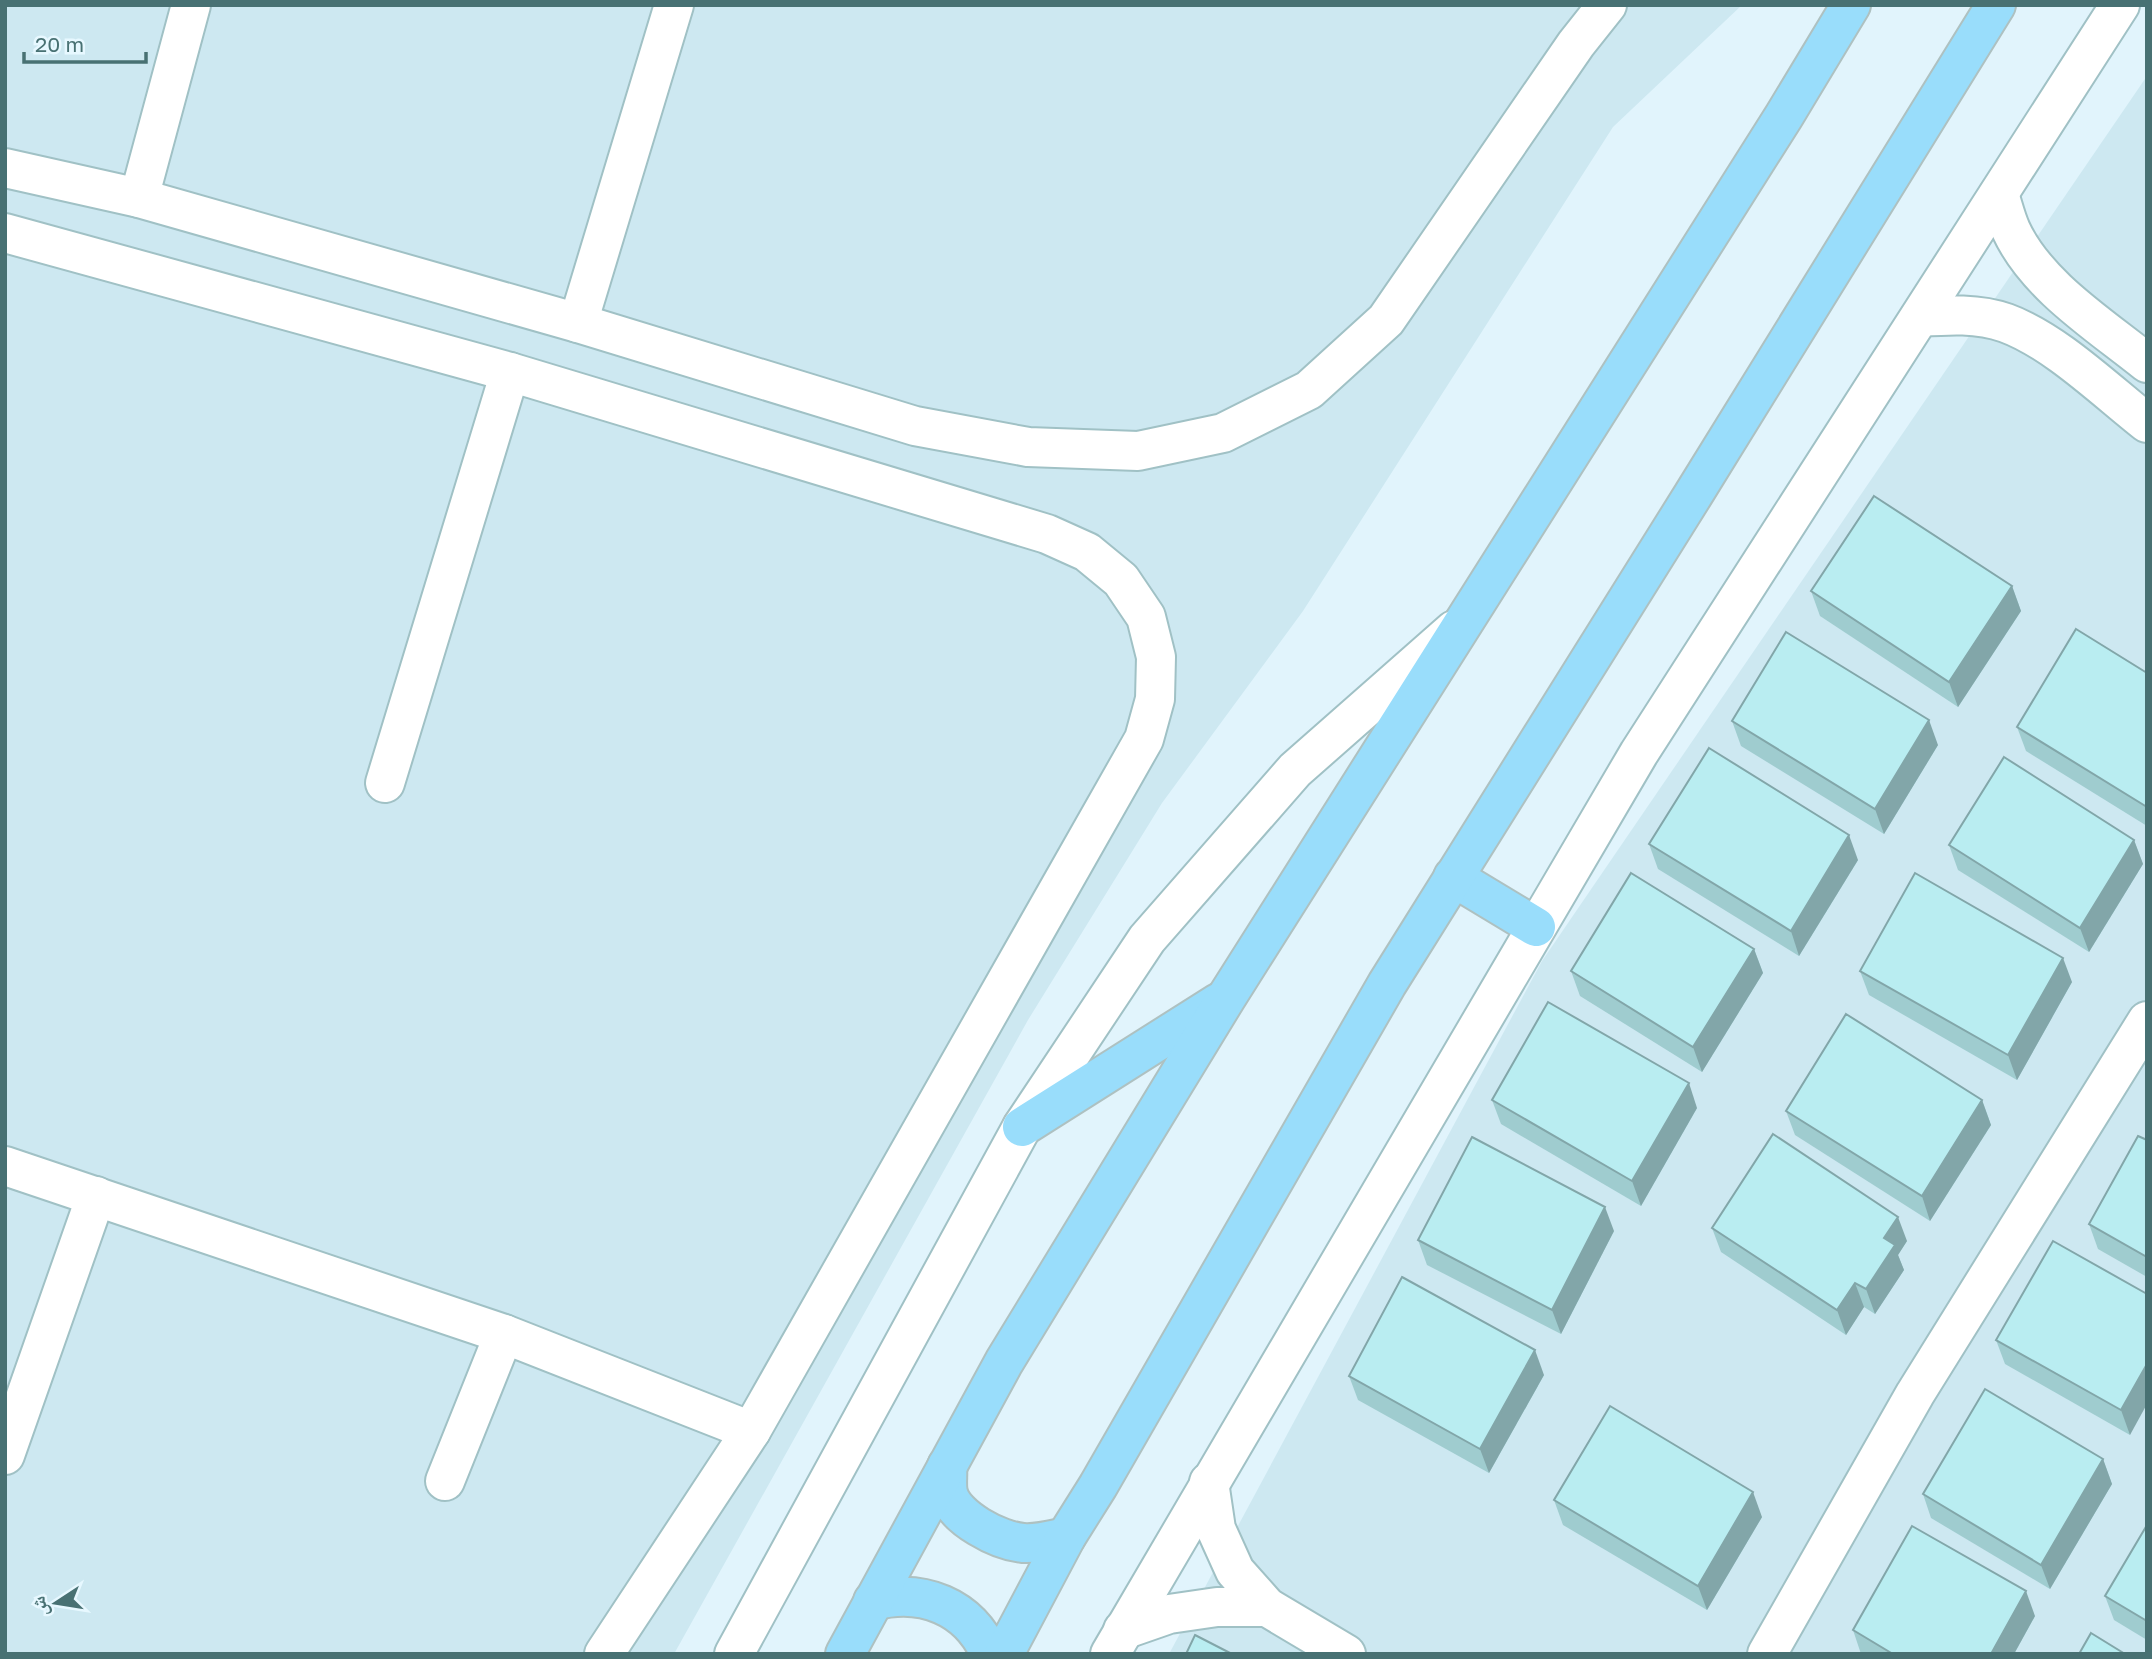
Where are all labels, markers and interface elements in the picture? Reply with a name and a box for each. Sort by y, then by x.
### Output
scale bar [24,21,147,65]
text: 20 m [35,31,84,57]
north arrow [21,1568,91,1638]
text: ش [26,1594,53,1619]

